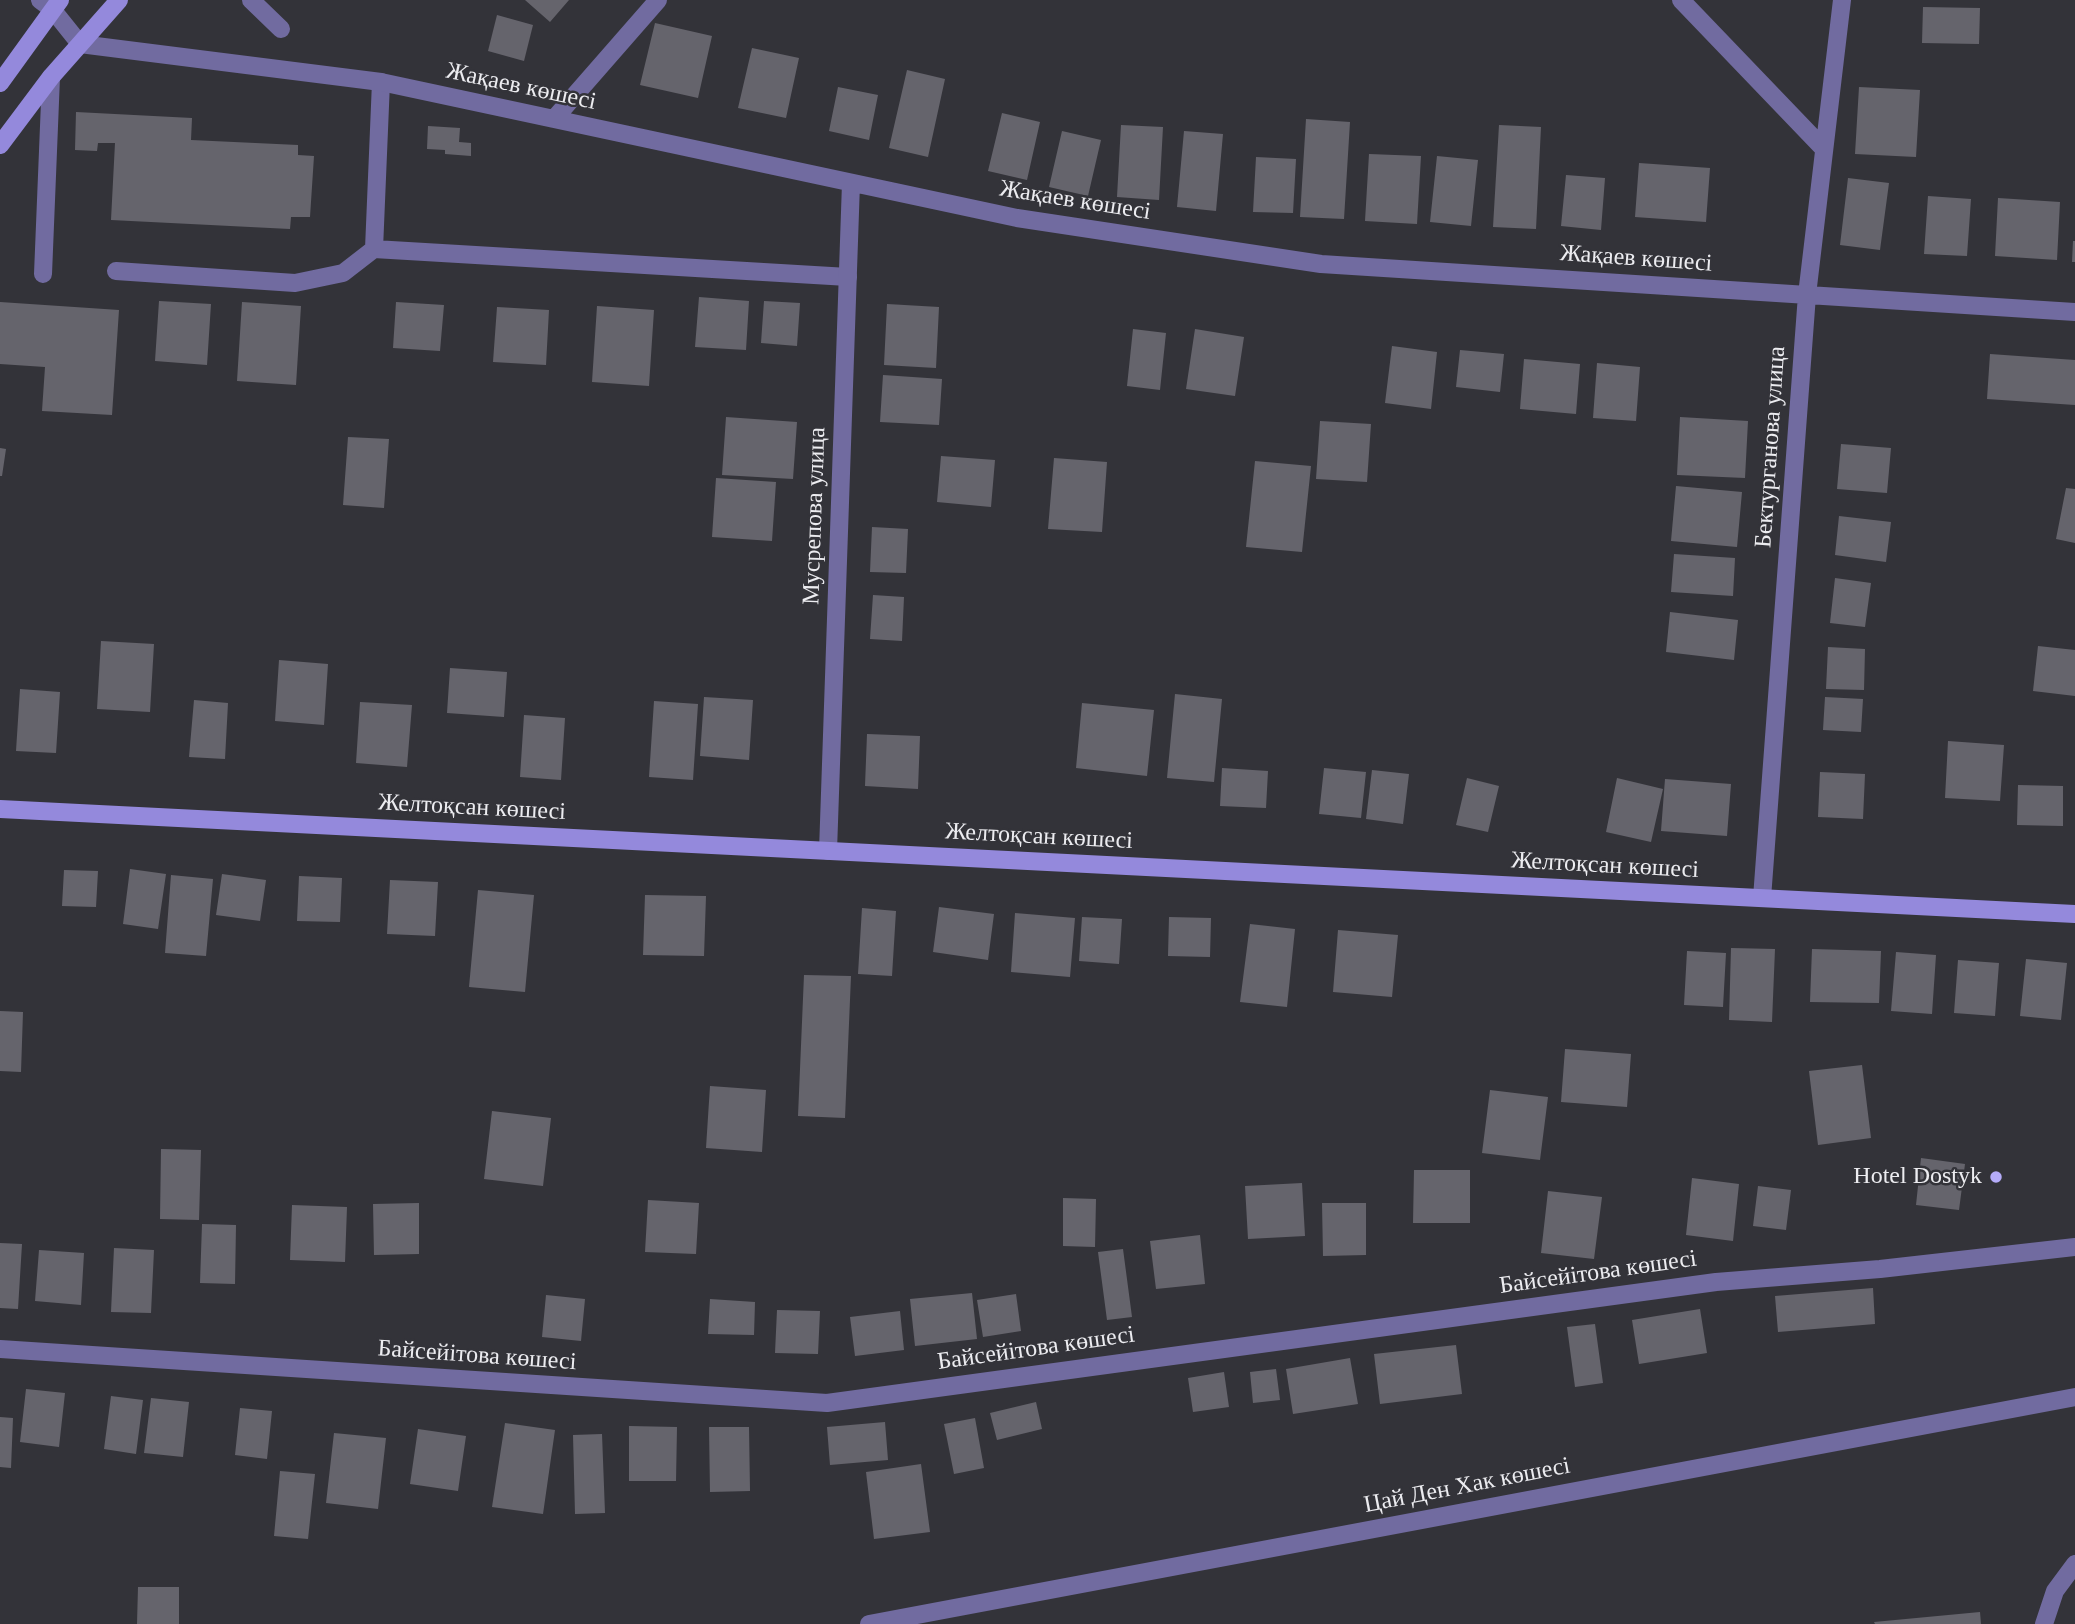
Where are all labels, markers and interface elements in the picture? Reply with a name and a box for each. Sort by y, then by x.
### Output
street label: Жақаев көшесі [443,57,599,117]
street label: Жақаев көшесі [997,175,1153,227]
street label: Жақаев көшесі [1559,239,1713,279]
street label: Бектурганова улица [1750,345,1792,549]
street label: Мусрепова улица [798,427,832,605]
street label: Желтоқсан көшесі [377,789,567,827]
street label: Желтоқсан көшесі [944,818,1134,856]
street label: Желтоқсан көшесі [1510,847,1700,885]
place label: Hotel Dostyk [1853,1163,1982,1191]
marker: Hotel Dostyk [1988,1169,2004,1185]
street label: Байсейітова көшесі [1497,1245,1699,1301]
street label: Байсейітова көшесі [935,1321,1137,1377]
street label: Байсейітова көшесі [377,1335,577,1377]
street label: Цай Ден Хак көшесі [1362,1452,1572,1520]

